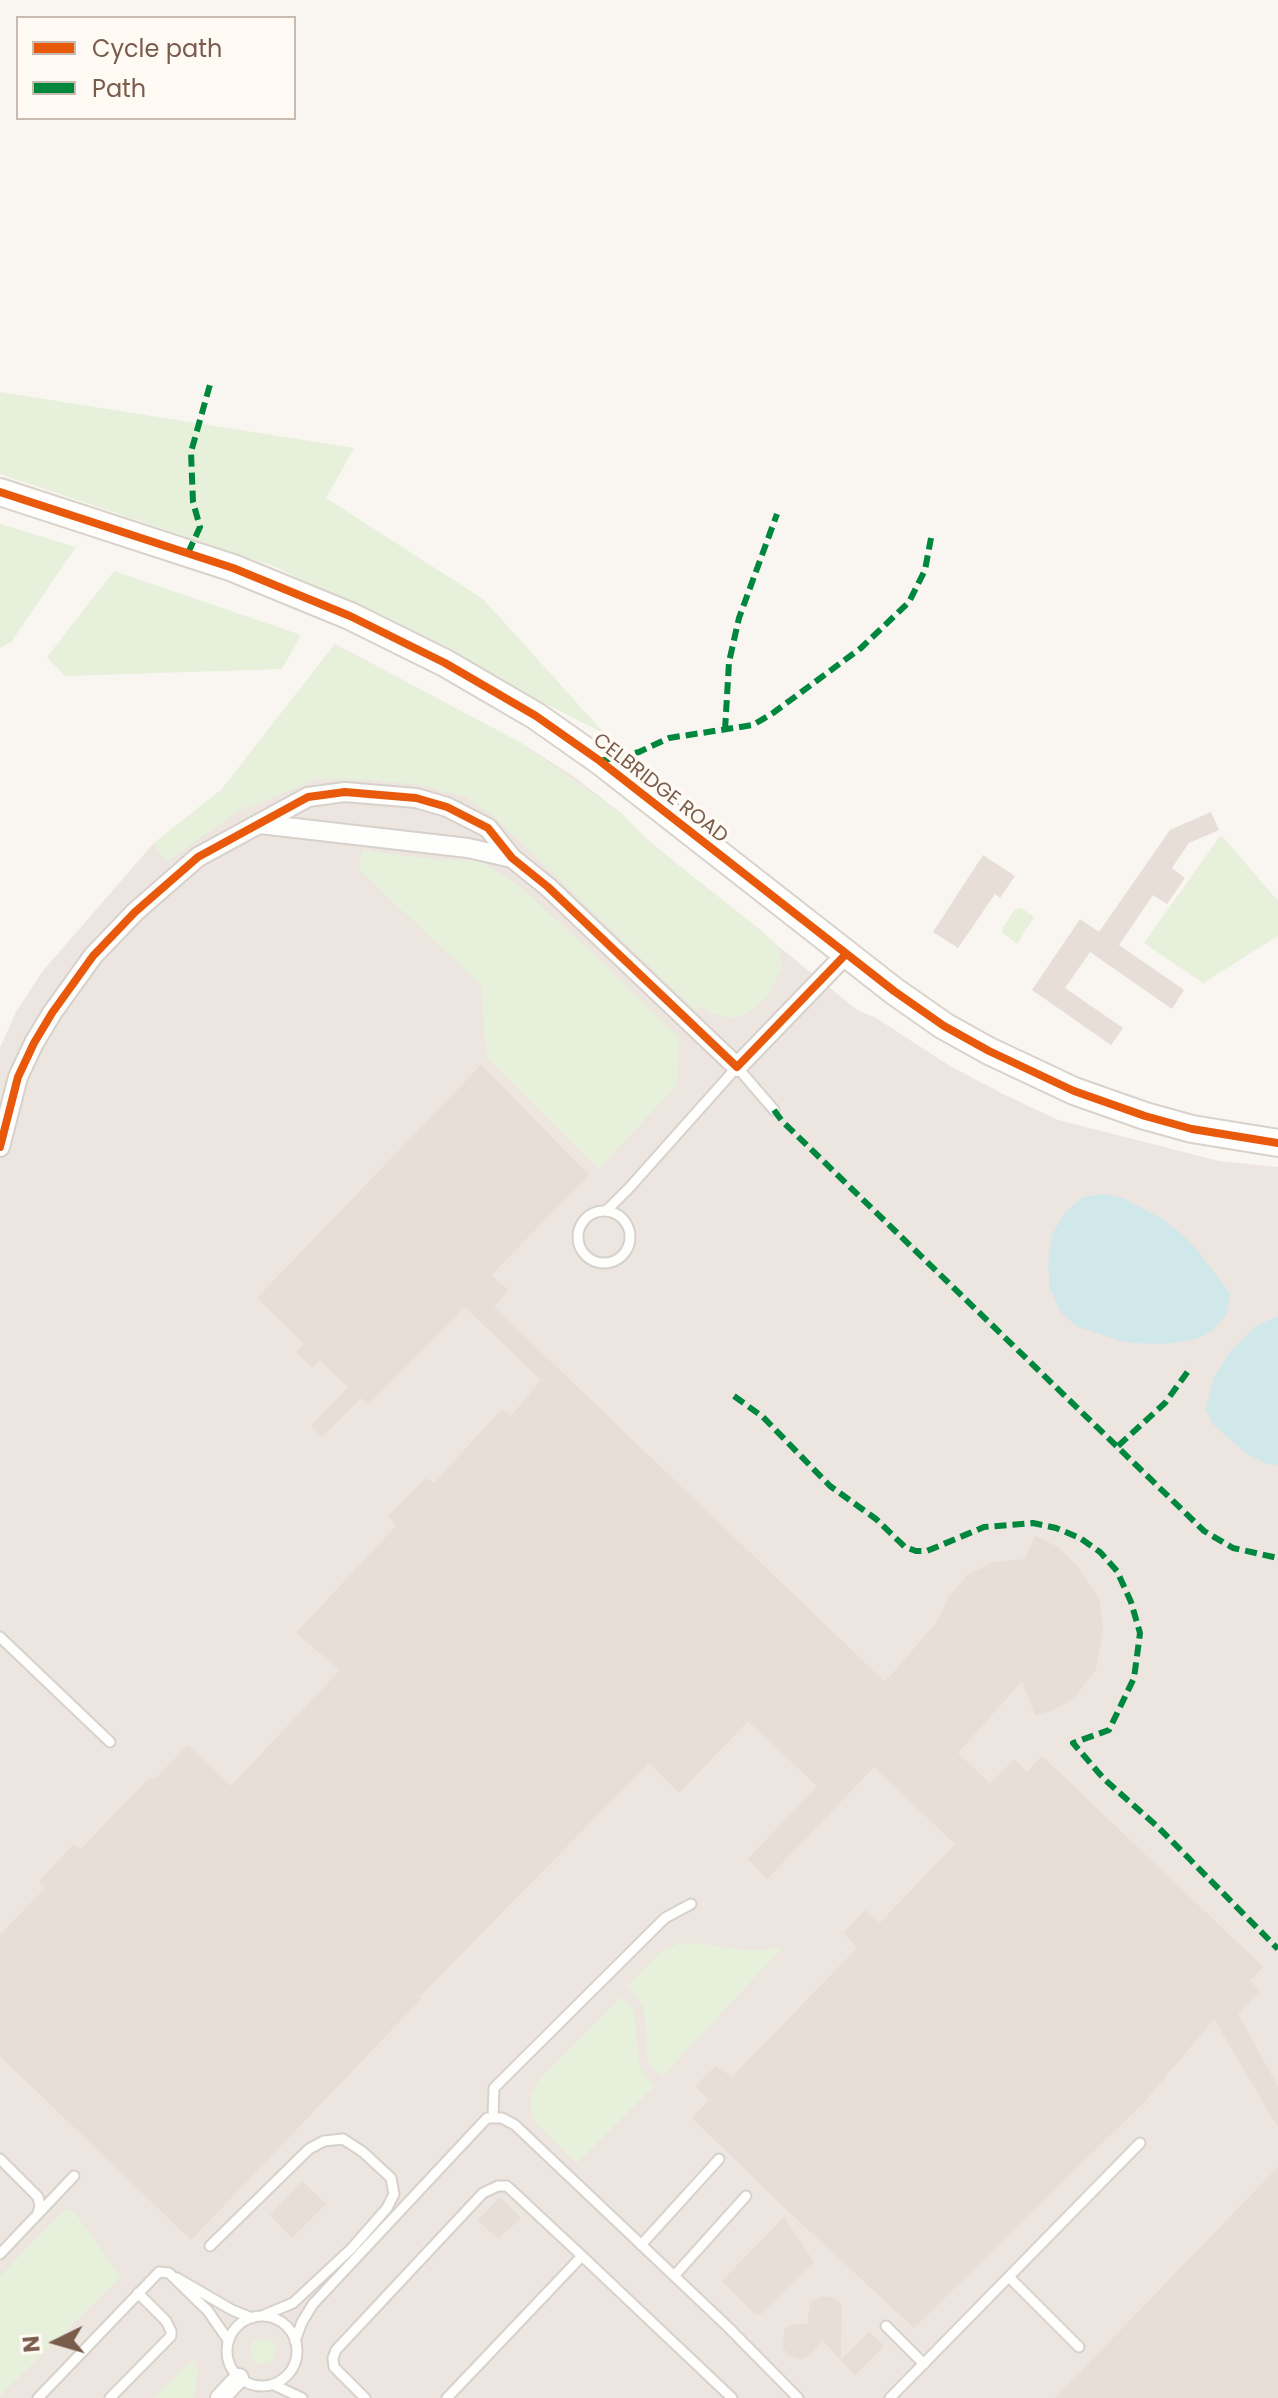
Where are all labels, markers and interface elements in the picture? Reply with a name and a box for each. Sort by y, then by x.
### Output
legend [16,16,296,120]
text: Cycle path [92,32,222,65]
text: Path [92,72,146,105]
street label: CELBRIDGE ROAD [588,729,732,849]
north arrow [16,2302,96,2382]
text: N [15,2335,48,2354]

